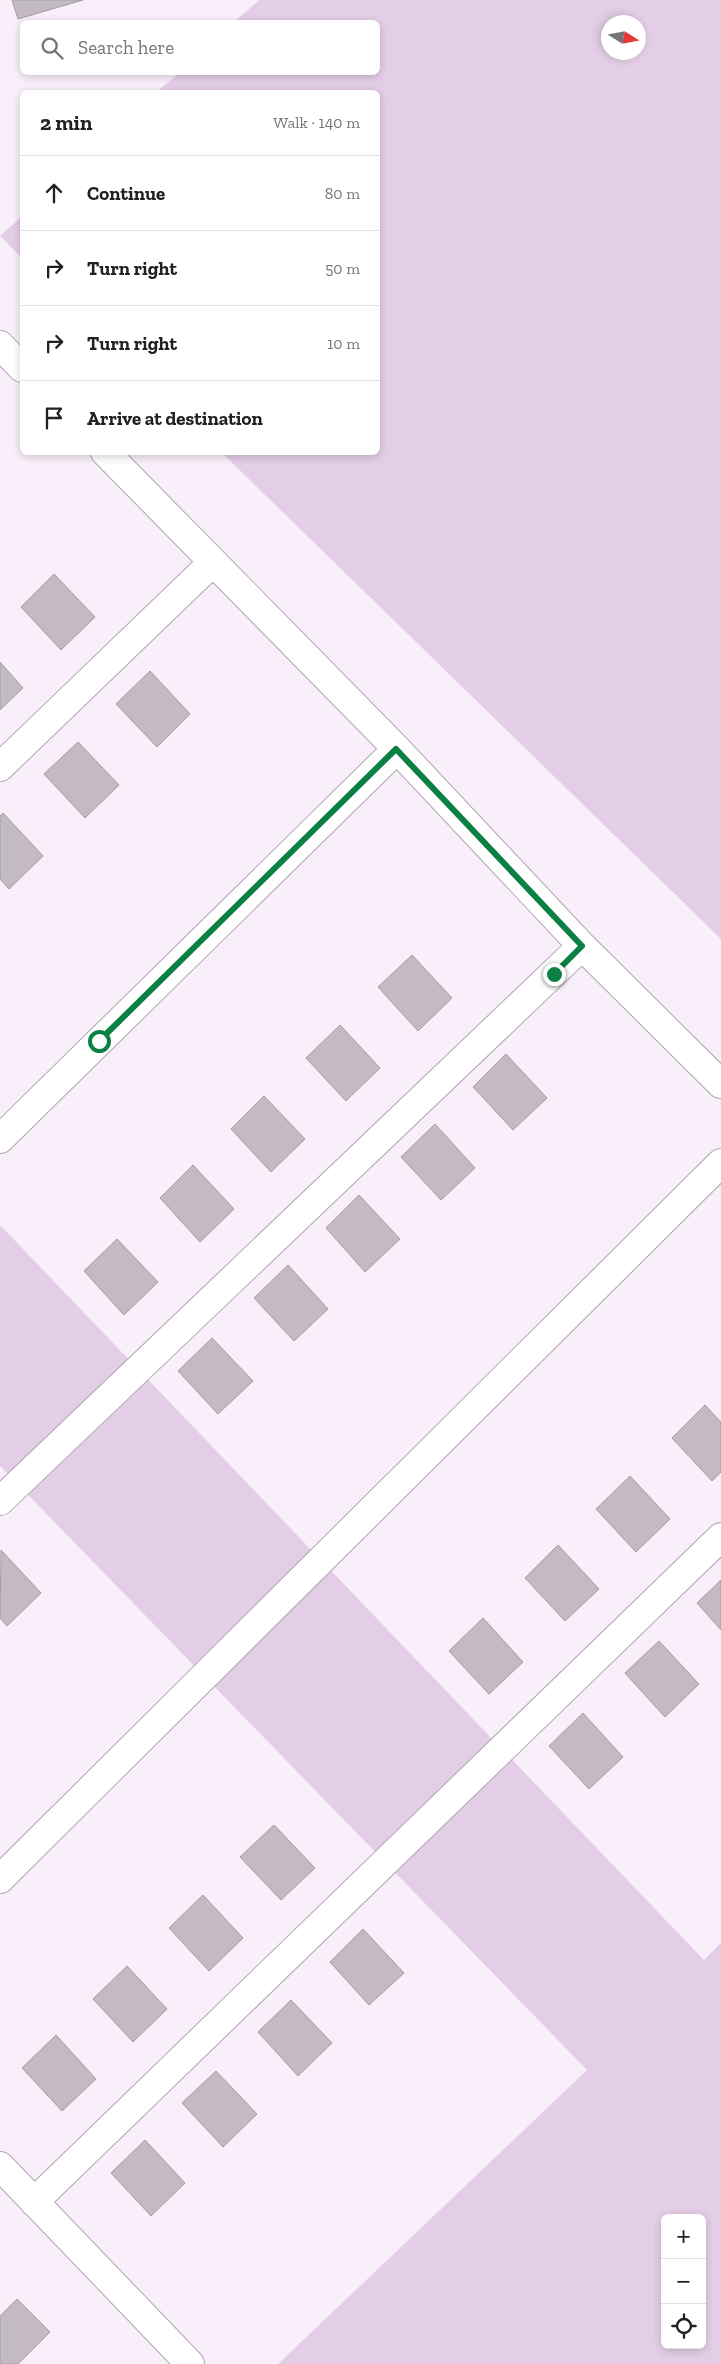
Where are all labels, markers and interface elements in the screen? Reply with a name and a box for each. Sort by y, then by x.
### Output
north arrow [601,15,646,60]
search box [20,20,380,75]
icon: search [38,34,66,62]
text: Search here [78,36,174,59]
text: 2 min [40,110,92,135]
text: Walk · 140 m [273,113,360,132]
icon: ahead [40,179,68,207]
text: Continue [87,182,165,205]
text: 80 m [325,184,360,203]
icon: right [40,254,68,282]
text: Turn right [87,257,177,280]
text: 50 m [325,259,360,278]
icon: right [40,329,68,357]
text: Turn right [87,332,177,355]
text: 10 m [327,334,360,353]
icon: arrive [40,404,68,432]
text: Arrive at destination [87,407,263,430]
route end [543,963,566,986]
route start [88,1030,111,1053]
map controls [661,2214,706,2349]
button: + [661,2214,706,2259]
button: − [661,2259,706,2304]
button: locate [661,2304,706,2349]

